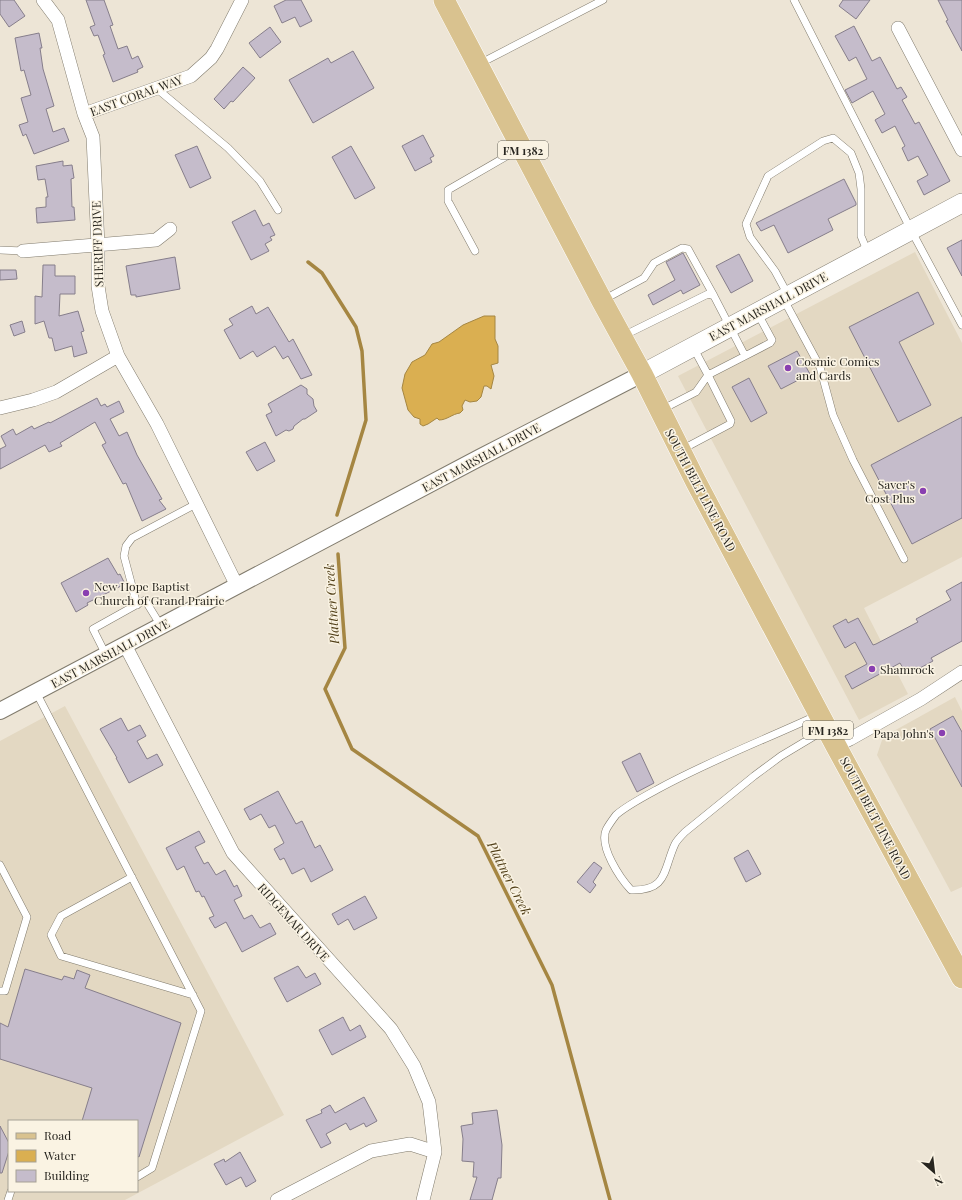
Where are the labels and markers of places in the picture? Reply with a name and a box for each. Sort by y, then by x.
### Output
place label: Cosmic Comics and Cards [796,353,879,383]
marker: Cosmic Comics and Cards [783,363,793,373]
place label: Saver's Cost Plus [865,476,915,506]
marker: Saver's Cost Plus [918,486,928,496]
place label: New Hope Baptist Church of Grand Prairie [94,578,224,608]
marker: New Hope Baptist Church of Grand Prairie [81,588,91,598]
place label: Shamrock [880,661,935,677]
marker: Shamrock [867,664,877,674]
place label: Papa John's [874,725,934,741]
marker: Papa John's [937,728,947,738]

